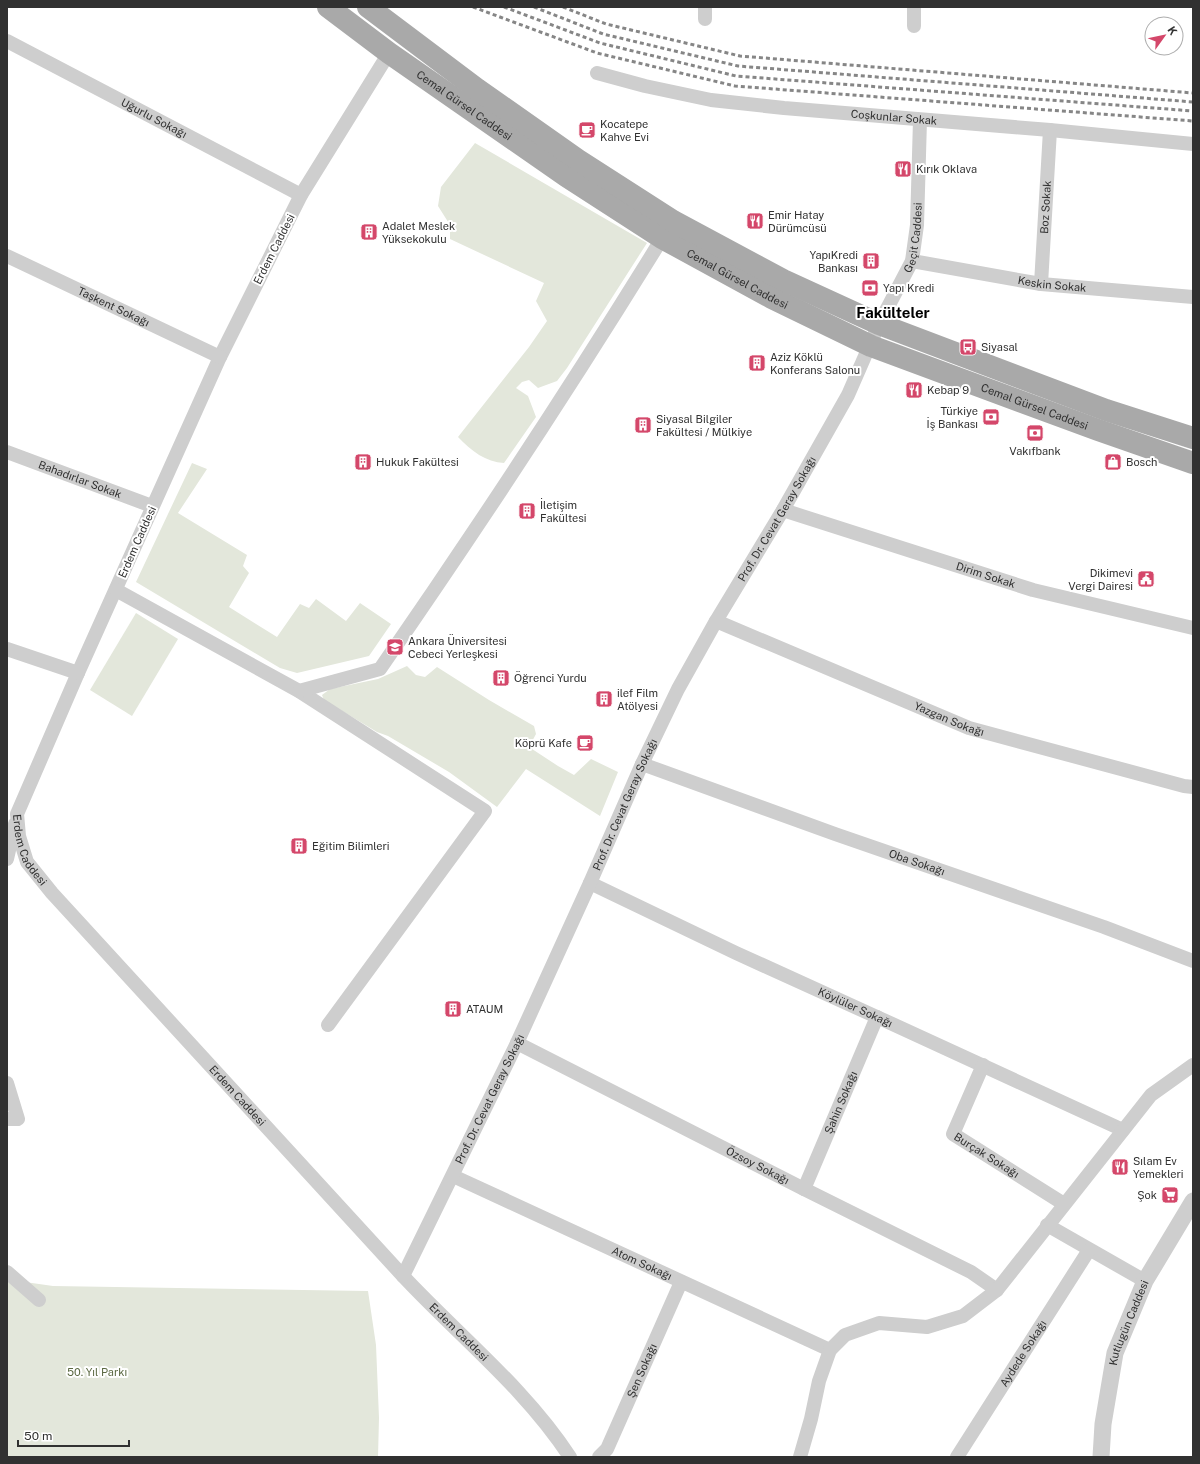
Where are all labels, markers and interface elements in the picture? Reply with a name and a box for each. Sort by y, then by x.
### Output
north arrow [1144,16,1184,56]
text: K [1165,24,1180,37]
street label: Cemal Gürsel Caddesi [414,68,514,143]
street label: Uğurlu Sokağı [119,96,189,140]
street label: Coşkunlar Sokak [850,108,938,127]
place label: Kocatepe Kahve Evi [600,118,649,143]
cafe icon: Kocatepe Kahve Evi [577,120,597,140]
restaurant icon: Kırık Oklava [893,159,913,179]
place label: Kırık Oklava [916,163,977,175]
street label: Boz Sokak [1038,180,1053,234]
street label: Geçit Caddesi [901,202,924,275]
place label: Emir Hatay Dürümcüsü [768,209,827,234]
restaurant icon: Emir Hatay Dürümcüsü [745,211,765,231]
street label: Erdem Caddesi [251,212,297,286]
place label: Adalet Meslek Yüksekokulu [382,220,455,245]
building icon: Adalet Meslek Yüksekokulu [359,222,379,242]
street label: Cemal Gürsel Caddesi [685,247,790,311]
place label: YapıKredi Bankası [809,249,858,274]
building icon: YapıKredi Bankası [861,251,881,271]
street label: Keskin Sokak [1017,274,1087,294]
bank icon: Yapı Kredi [860,278,880,298]
place label: Yapı Kredi [883,282,934,294]
street label: Taşkent Sokağı [76,284,151,329]
district label: Fakülteler [856,304,930,321]
bus stop icon: Siyasal [958,337,978,357]
place label: Siyasal [981,341,1018,353]
place label: Aziz Köklü Konferans Salonu [770,351,860,376]
building icon: Aziz Köklü Konferans Salonu [747,353,767,373]
restaurant icon: Kebap 9 [904,380,924,400]
street label: Cemal Gürsel Caddesi [979,381,1090,432]
place label: Kebap 9 [927,384,969,396]
place label: Türkiye İş Bankası [927,405,978,431]
bank icon: Türkiye İş Bankası [981,407,1001,427]
place label: Siyasal Bilgiler Fakültesi / Mülkiye [656,413,752,438]
building icon: Siyasal Bilgiler Fakültesi / Mülkiye [633,415,653,435]
bank icon: Vakıfbank [1025,423,1045,443]
place label: Vakıfbank [1009,445,1061,457]
building icon: Hukuk Fakültesi [353,452,373,472]
shop icon: Bosch [1103,452,1123,472]
street label: Prof. Dr. Cevat Geray Sokağı [735,454,818,584]
place label: Hukuk Fakültesi [376,456,459,468]
place label: Bosch [1126,456,1157,468]
street label: Bahadırlar Sokak [37,458,123,500]
place label: İletişim Fakültesi [540,498,587,524]
building icon: İletişim Fakültesi [517,501,537,521]
street label: Erdem Caddesi [116,504,158,580]
street label: Dirim Sokak [955,560,1017,590]
place label: Dikimevi Vergi Dairesi [1068,567,1133,592]
public building icon: Dikimevi Vergi Dairesi [1136,569,1156,589]
place label: Ankara Üniversitesi Cebeci Yerleşkesi [408,634,507,661]
school or university icon: Ankara Üniversitesi Cebeci Yerleşkesi [385,637,405,657]
building icon: Öğrenci Yurdu [491,668,511,688]
place label: Öğrenci Yurdu [514,671,587,684]
place label: ilef Film Atölyesi [617,687,658,712]
building icon: ilef Film Atölyesi [594,689,614,709]
street label: Yazgan Sokağı [912,700,986,738]
cafe icon: Köprü Kafe [575,733,595,753]
place label: Köprü Kafe [515,737,572,749]
street label: Prof. Dr. Cevat Geray Sokağı [590,737,659,872]
street label: Erdem Caddesi [11,814,49,888]
building icon: Eğitim Bilimleri [289,836,309,856]
place label: Eğitim Bilimleri [312,840,390,852]
street label: Oba Sokağı [887,847,947,878]
street label: Köylüler Sokağı [816,985,894,1029]
building icon: ATAUM [443,999,463,1019]
place label: ATAUM [466,1003,503,1015]
street label: Prof. Dr. Cevat Geray Sokağı [453,1032,526,1166]
street label: Erdem Caddesi [207,1063,268,1128]
street label: Şahin Sokağı [822,1069,859,1136]
street label: Burçak Sokağı [952,1130,1021,1180]
street label: Özsoy Sokağı [724,1144,791,1186]
place label: Sılam Ev Yemekleri [1133,1155,1183,1180]
restaurant icon: Sılam Ev Yemekleri [1110,1157,1130,1177]
supermarket icon: Şok [1160,1185,1180,1205]
place label: Şok [1137,1189,1157,1202]
street label: Atom Sokağı [610,1244,674,1282]
street label: Kutlugün Caddesi [1107,1278,1151,1366]
street label: Erdem Caddesi [427,1301,491,1363]
street label: Aydede Sokağı [998,1318,1049,1389]
street label: Şen Sokağı [624,1342,659,1400]
park label: 50. Yıl Parkı [67,1366,127,1378]
scale bar [18,1422,129,1448]
text: 50 m [24,1429,52,1443]

